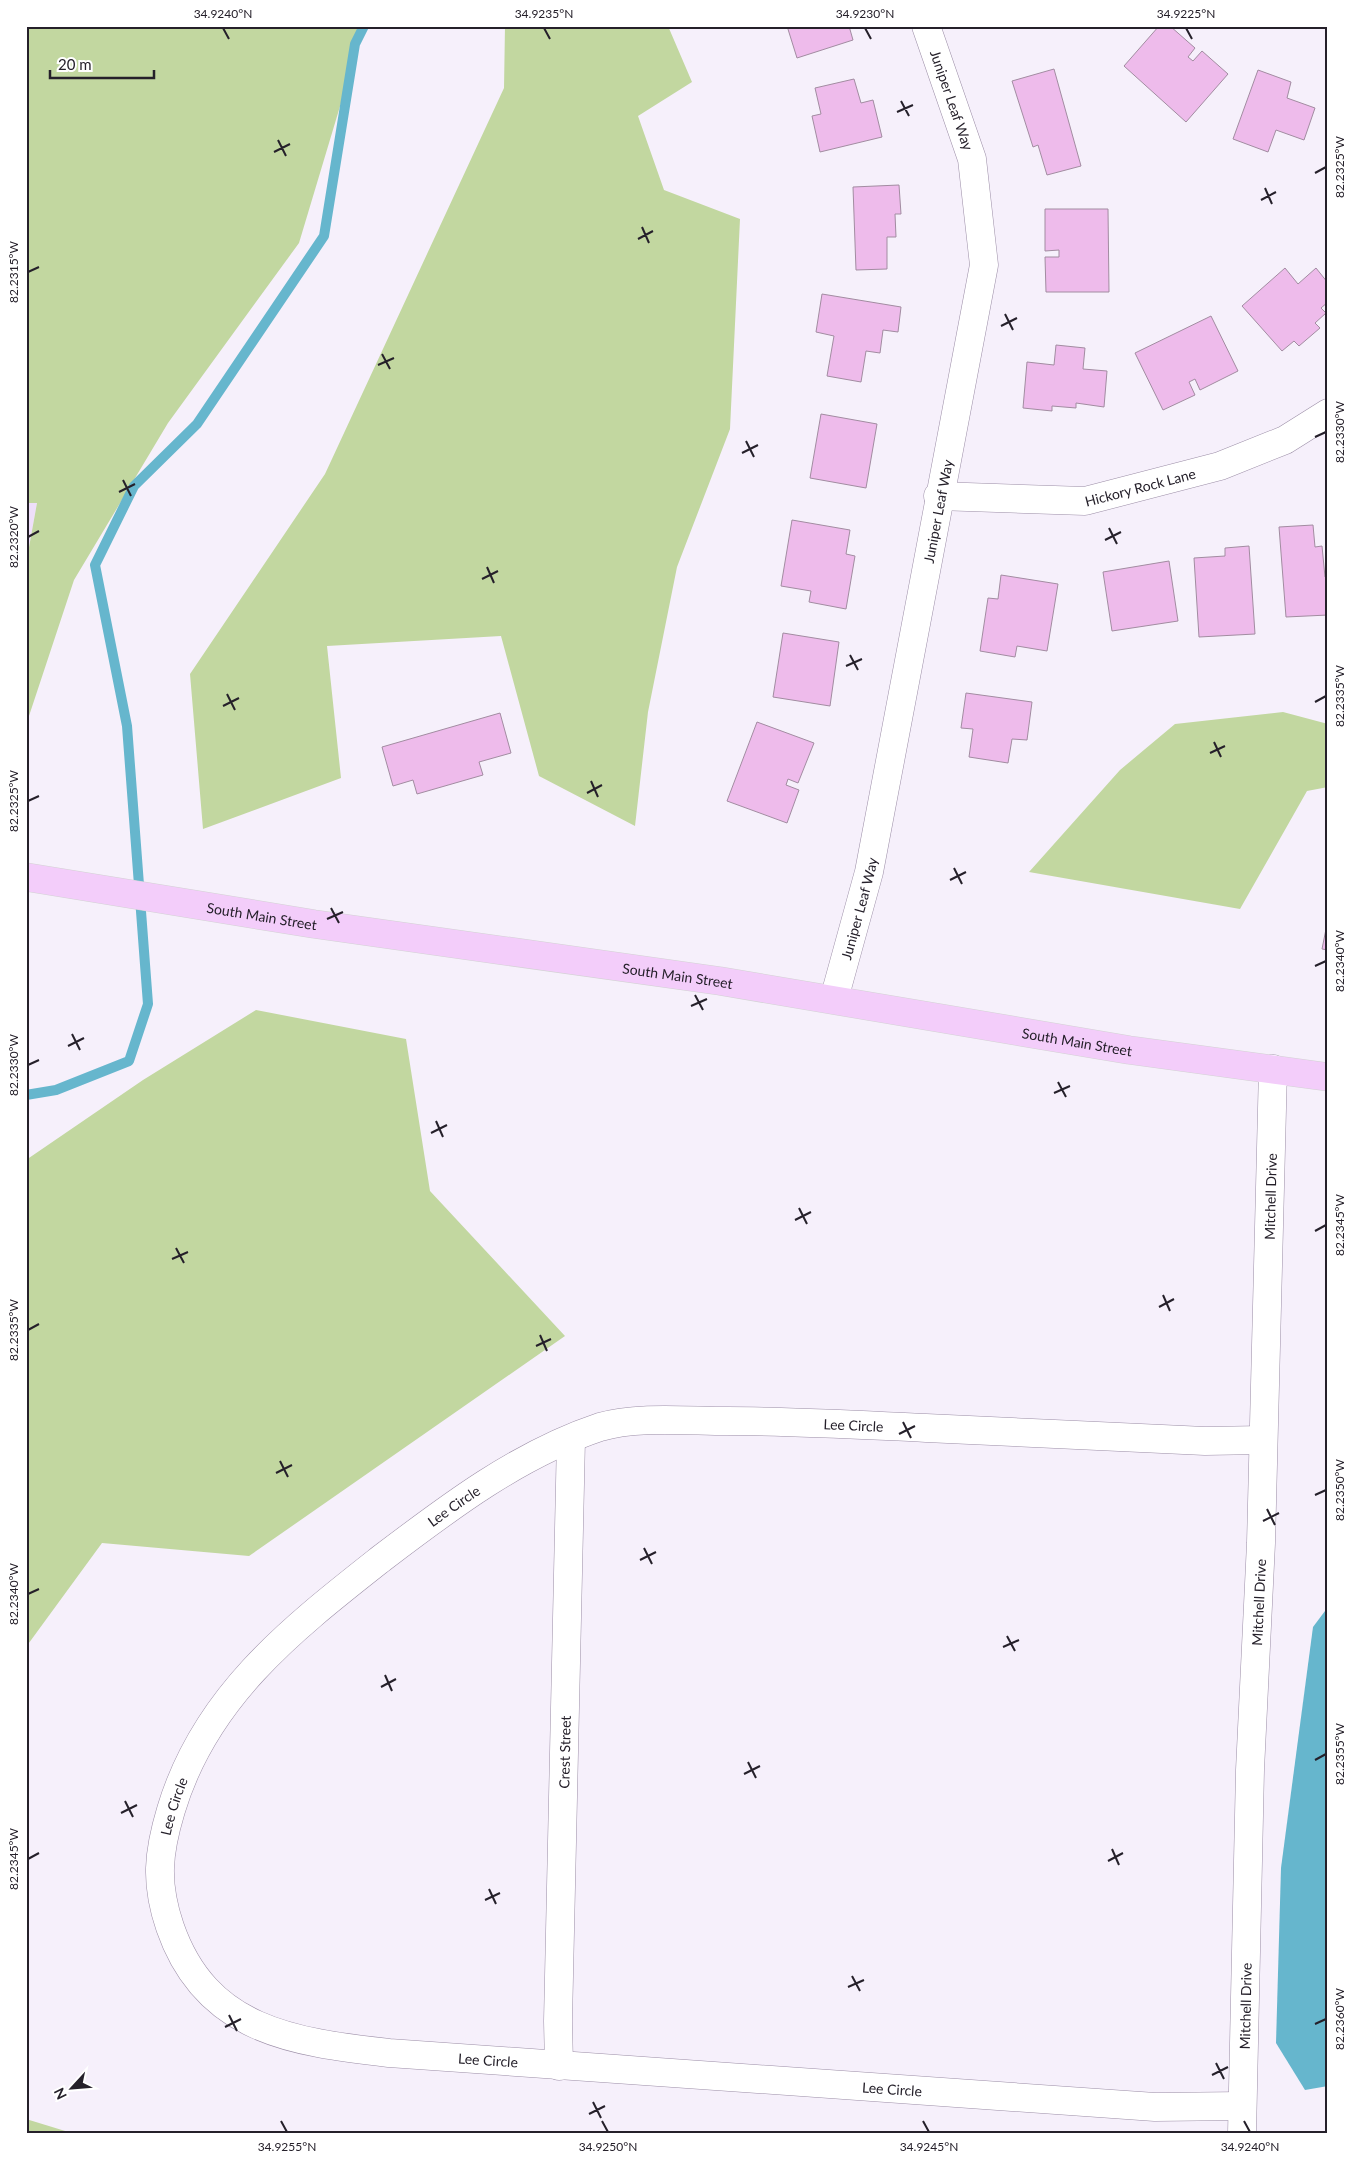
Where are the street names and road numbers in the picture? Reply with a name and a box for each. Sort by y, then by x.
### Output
street label: Juniper Leaf Way [927,48,977,153]
street label: Juniper Leaf Way [919,457,956,564]
street label: Hickory Rock Lane [1083,464,1197,509]
street label: Juniper Leaf Way [837,855,880,961]
street label: South Main Street [206,898,318,933]
street label: South Main Street [621,959,734,992]
street label: South Main Street [1021,1024,1133,1059]
street label: Mitchell Drive [1260,1153,1279,1240]
street label: Lee Circle [823,1415,884,1434]
street label: Lee Circle [424,1481,483,1530]
street label: Mitchell Drive [1248,1559,1269,1646]
street label: Crest Street [555,1715,573,1789]
street label: Lee Circle [156,1774,190,1837]
street label: Mitchell Drive [1235,1962,1254,2050]
street label: Lee Circle [458,2049,518,2071]
street label: Lee Circle [862,2078,922,2100]

